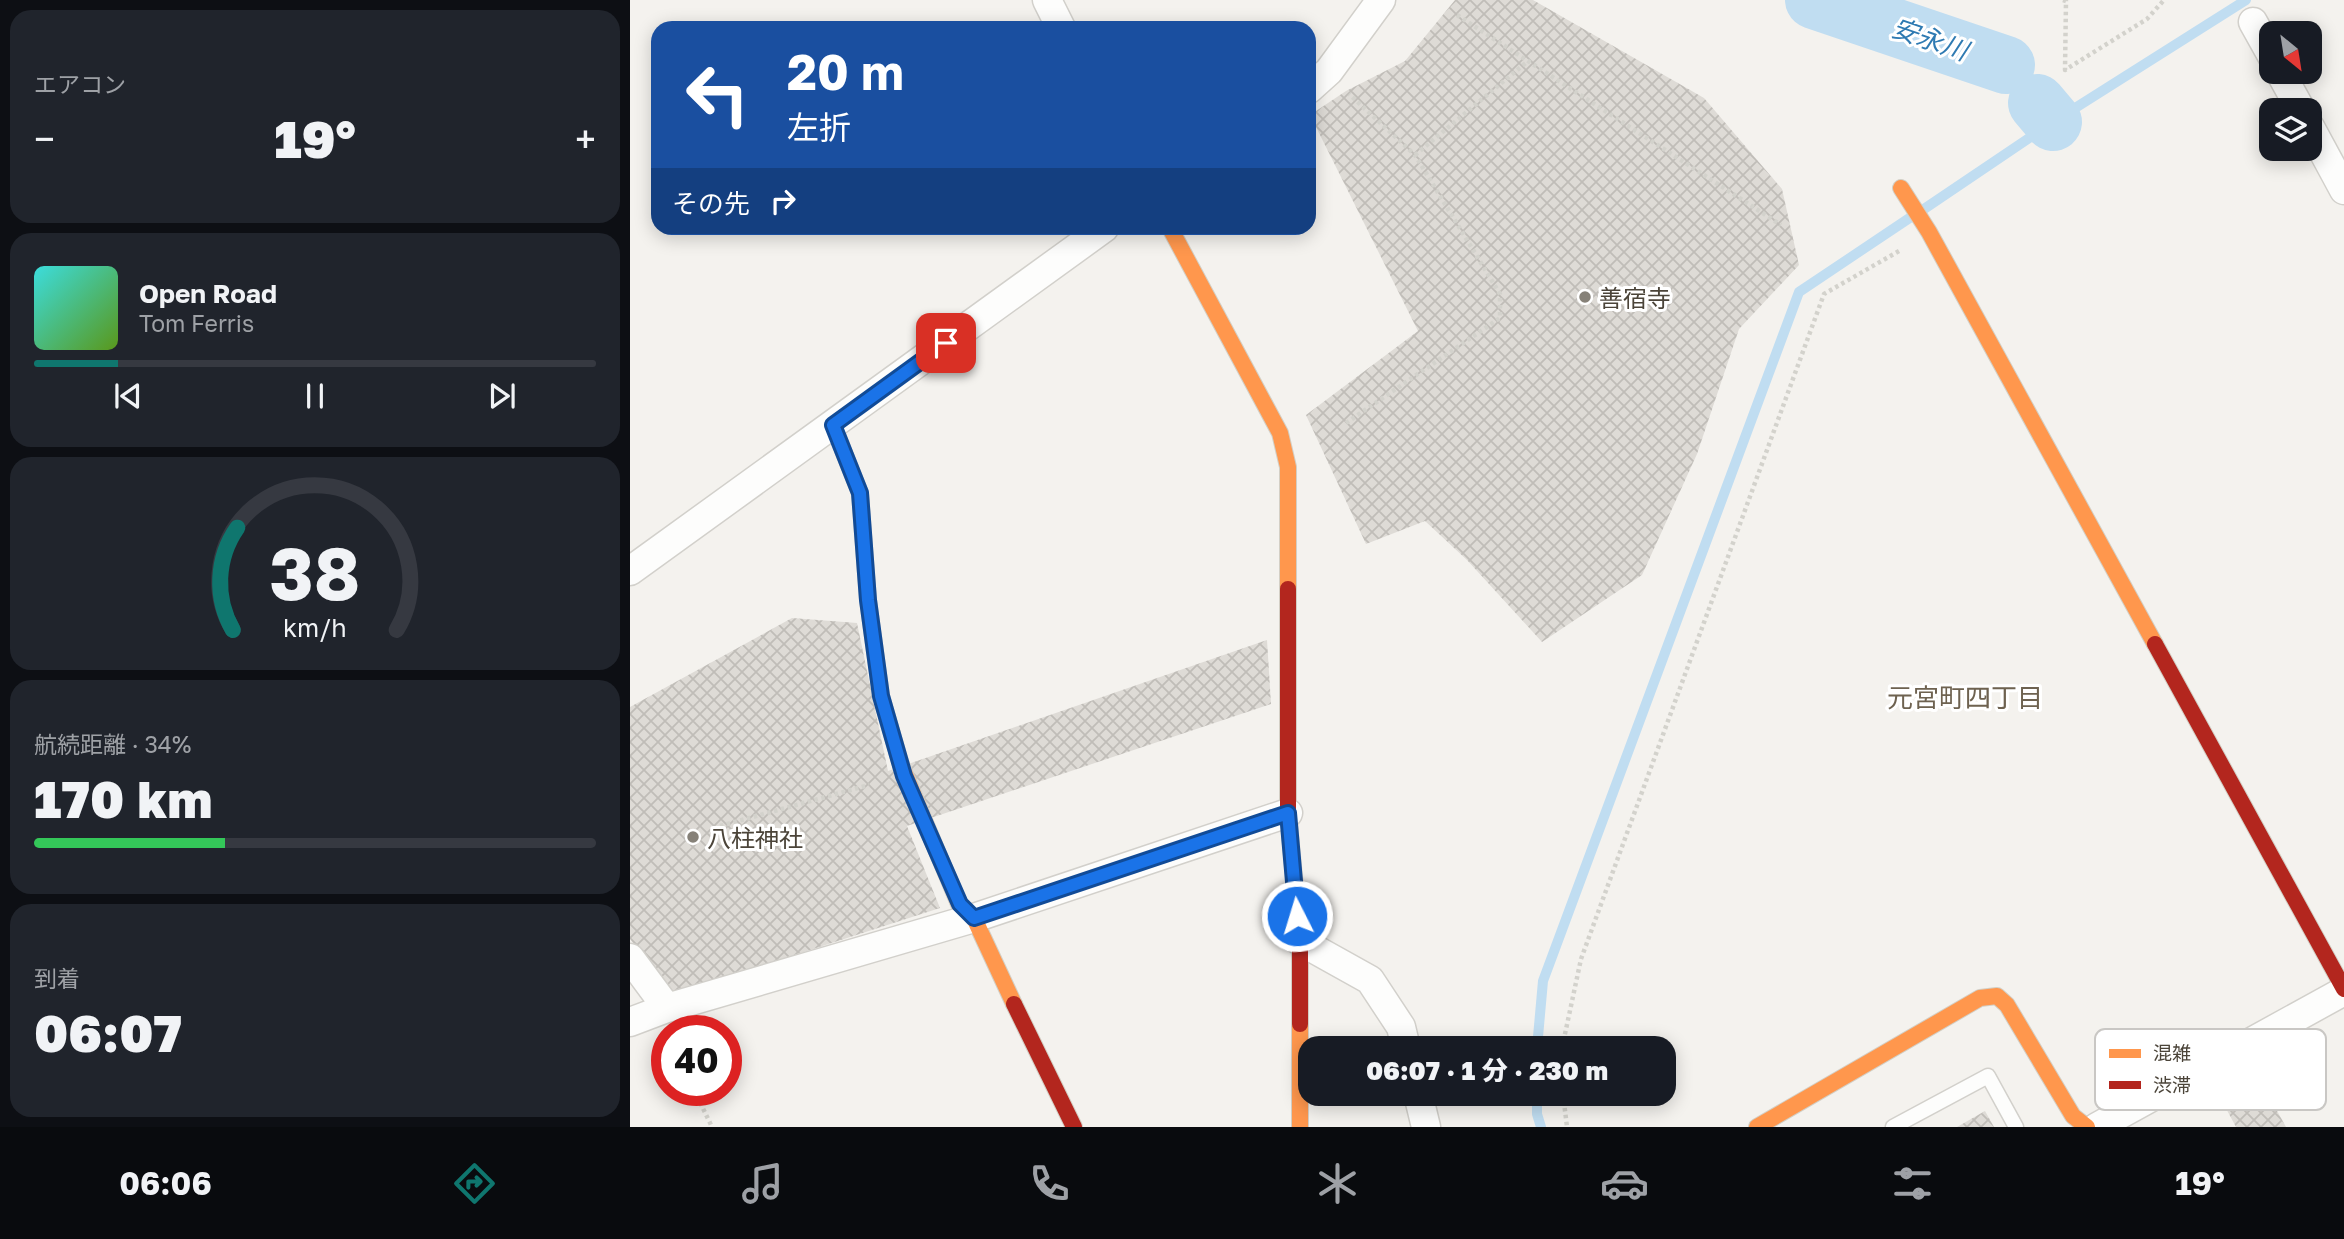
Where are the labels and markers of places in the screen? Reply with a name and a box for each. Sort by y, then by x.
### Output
place label: 善宿寺 [1599,283,1671,312]
marker: 善宿寺 [1577,289,1593,305]
pin [916,313,976,373]
place label: 八柱神社 [707,823,803,852]
marker: 八柱神社 [685,829,701,845]

